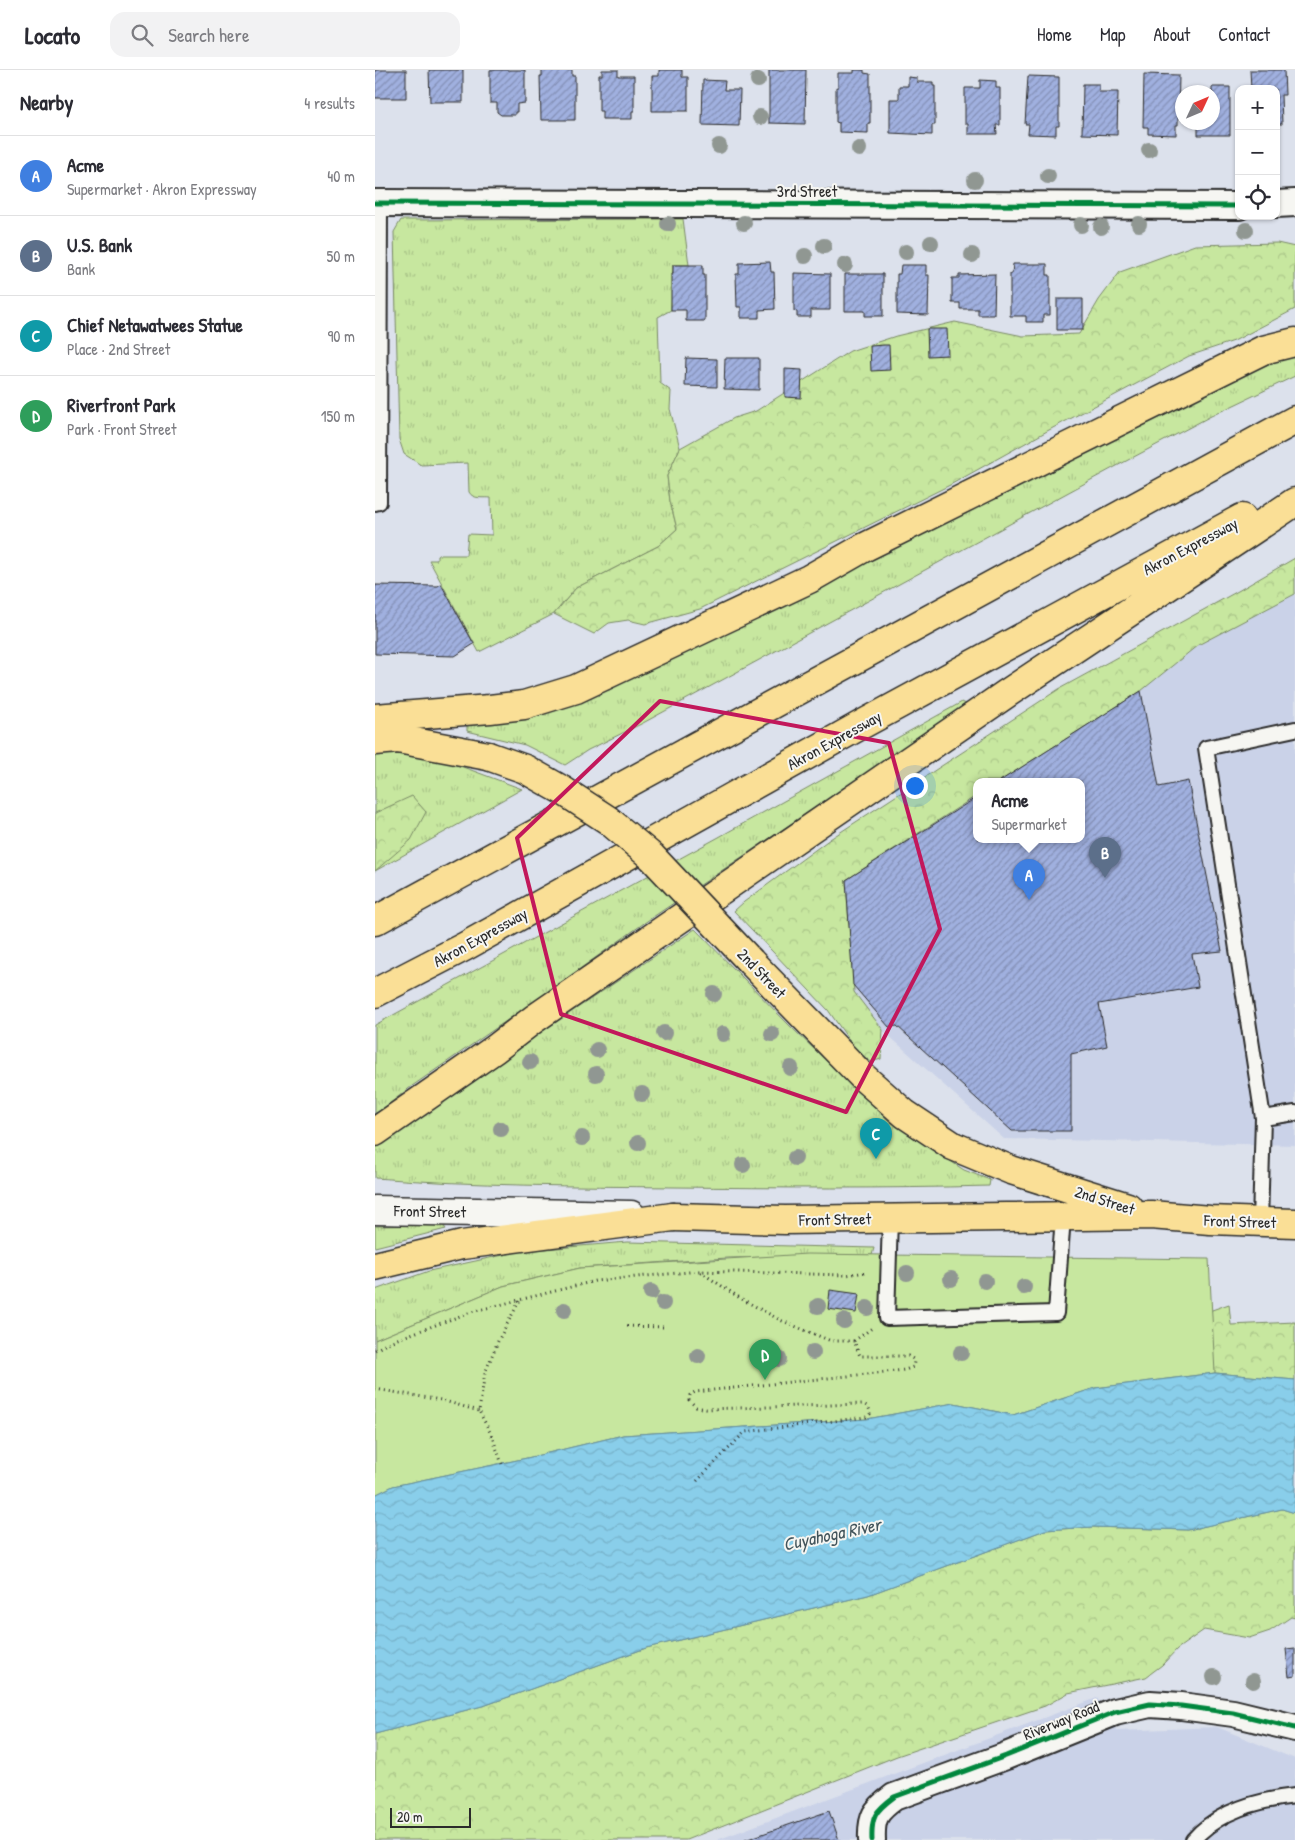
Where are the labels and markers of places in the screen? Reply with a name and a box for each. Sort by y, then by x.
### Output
pin: B [1089,837,1121,878]
pin: A [1013,859,1045,900]
pin: C [860,1118,892,1159]
pin: D [749,1339,781,1380]

